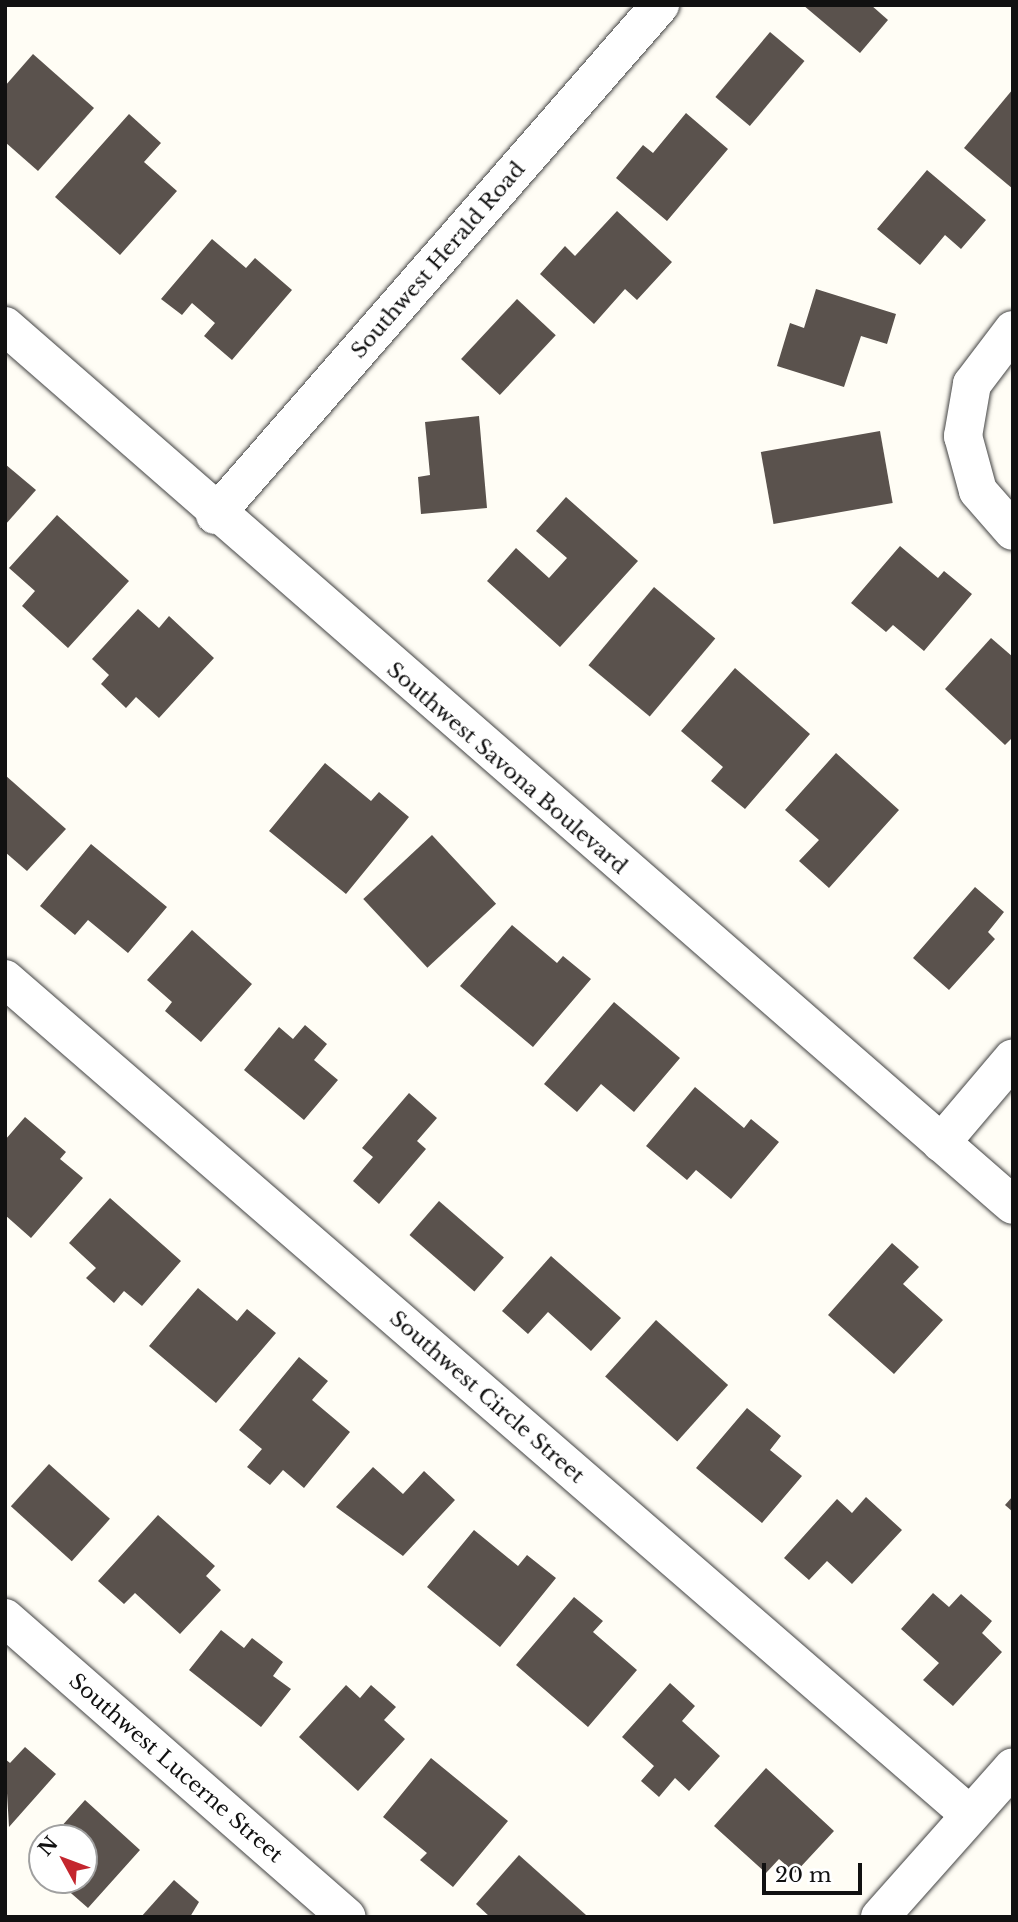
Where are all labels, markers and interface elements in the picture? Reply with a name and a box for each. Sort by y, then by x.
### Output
street label: Southwest Herald Road [346,157,530,363]
street label: Southwest Savona Boulevard [382,657,632,879]
street label: Southwest Circle Street [385,1306,589,1488]
street label: Southwest Lucerne Street [64,1668,288,1868]
north arrow [28,1824,98,1894]
text: N [34,1832,63,1860]
scale bar [766,1848,866,1892]
text: 20 m [775,1862,832,1888]

